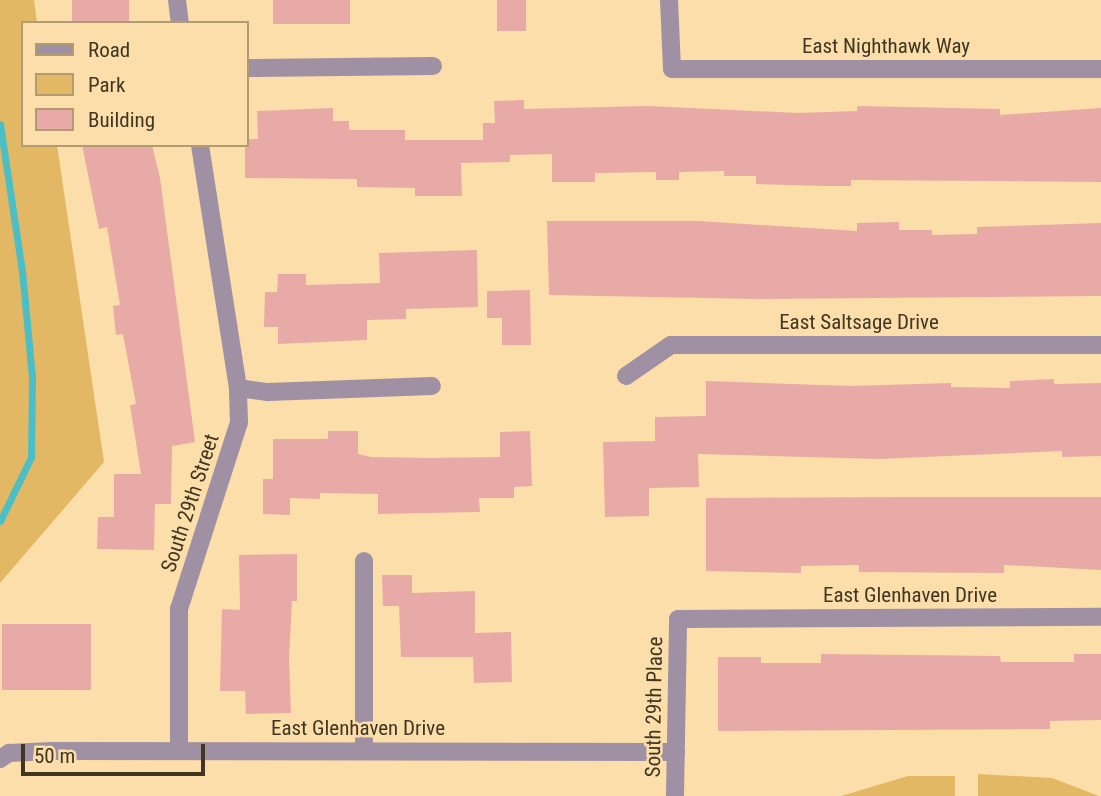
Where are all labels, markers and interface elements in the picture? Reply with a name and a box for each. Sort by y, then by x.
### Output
legend [21,21,248,147]
street label: East Nighthawk Way [802,33,970,59]
text: Road [88,38,130,62]
text: Park [88,73,125,97]
text: Building [88,108,155,132]
street label: East Saltsage Drive [779,309,939,335]
street label: South 29th Street [156,431,224,575]
street label: East Glenhaven Drive [823,582,997,608]
street label: South 29th Place [640,636,668,778]
street label: East Glenhaven Drive [271,715,445,741]
scale bar [24,730,208,774]
text: 50 m [34,744,75,768]

